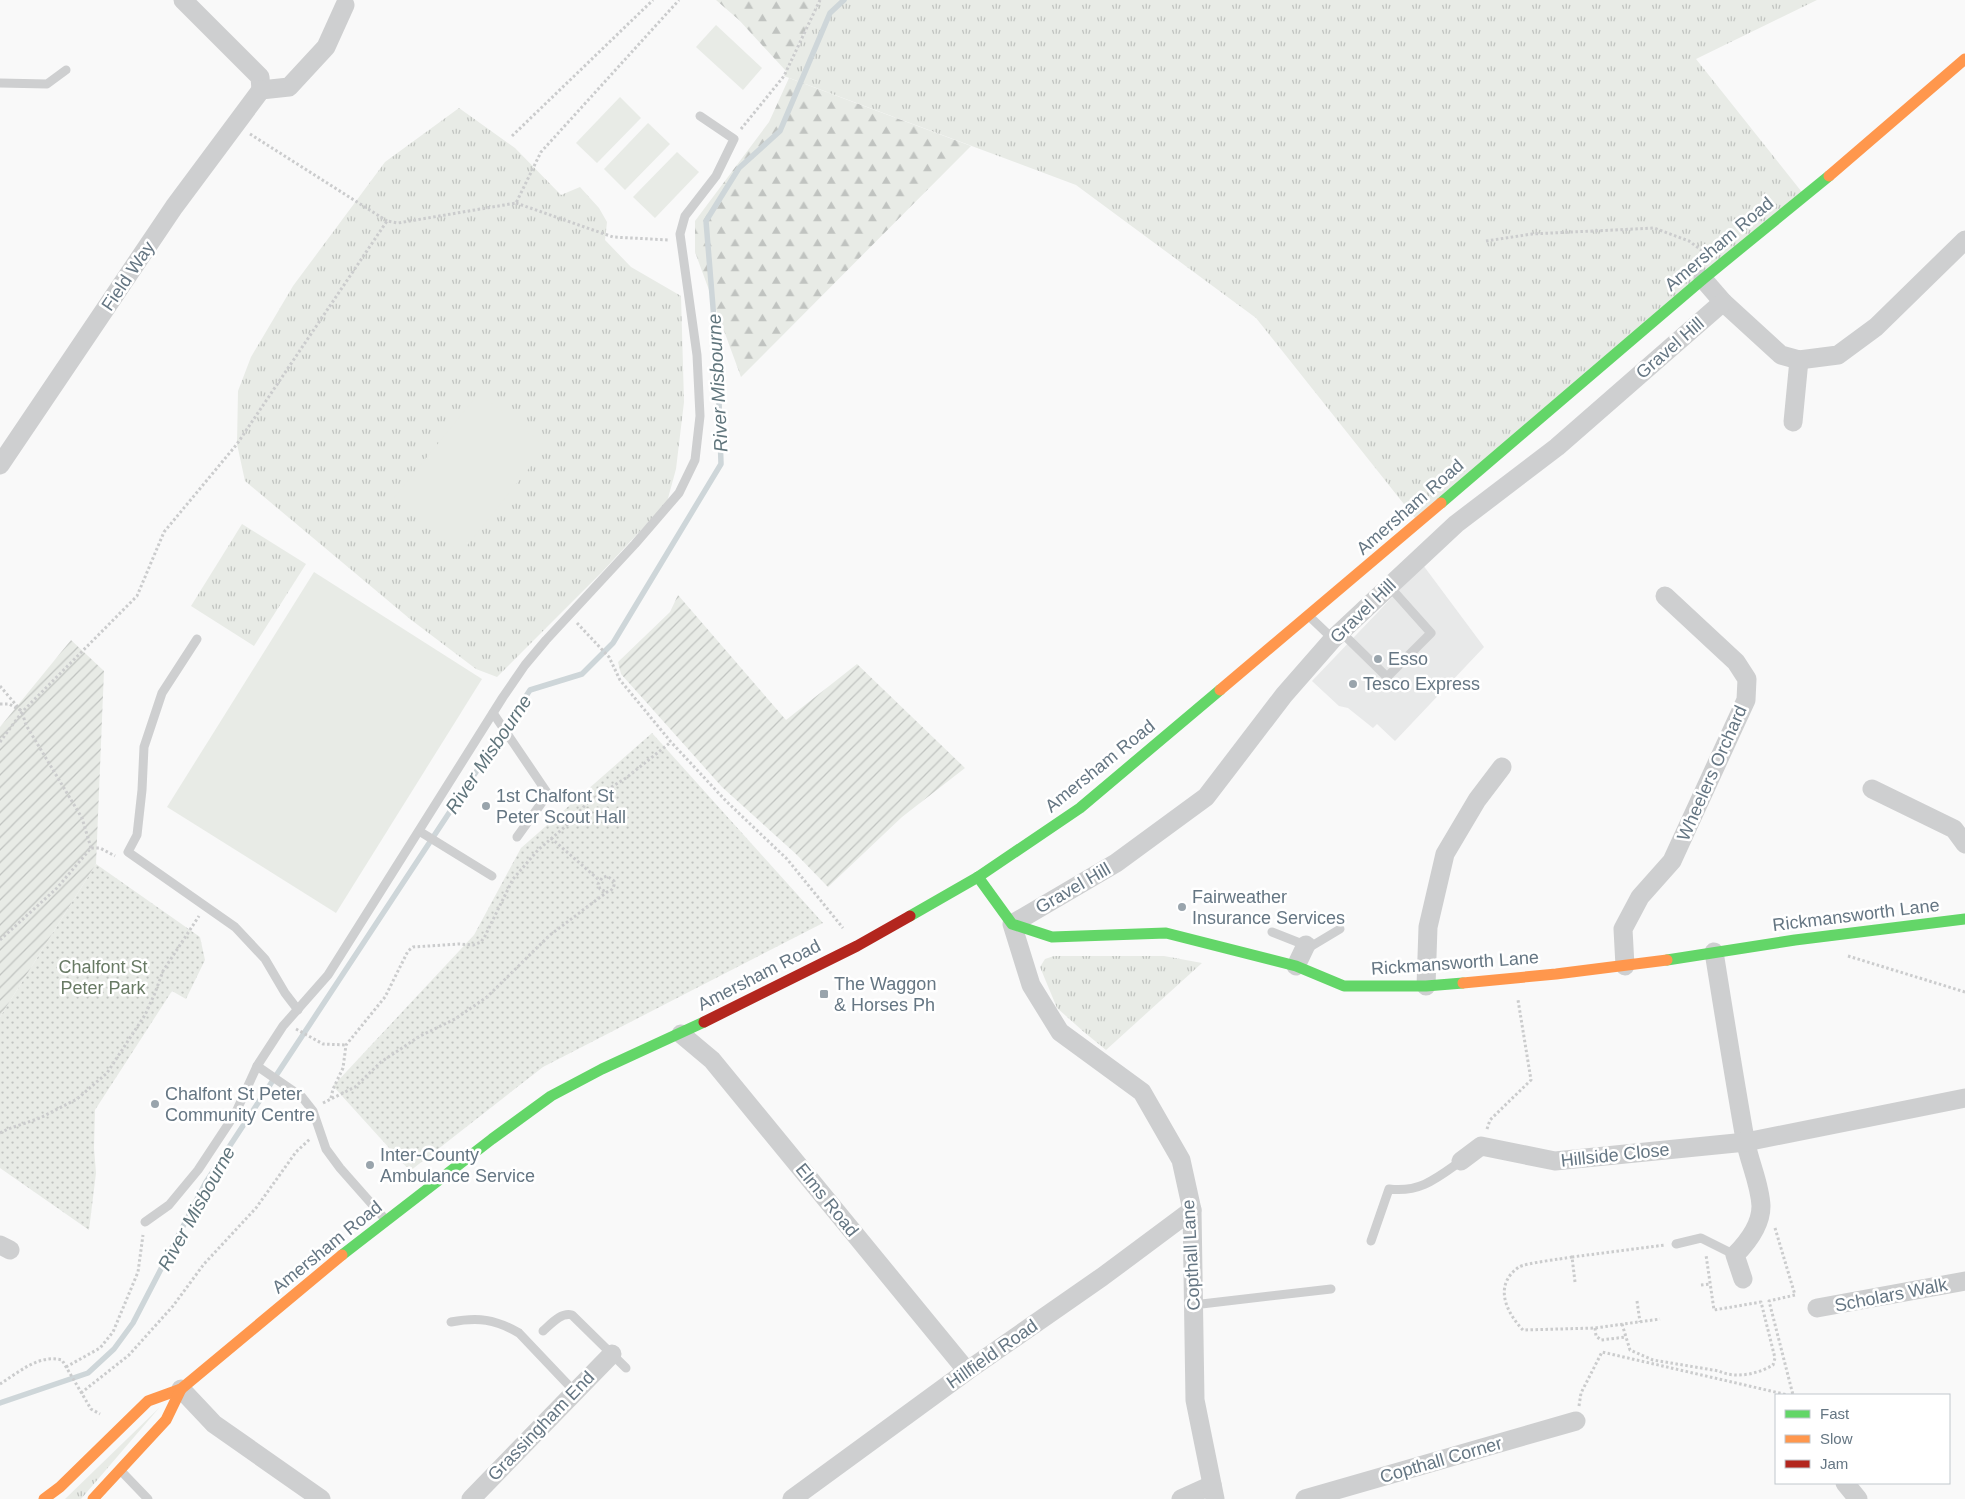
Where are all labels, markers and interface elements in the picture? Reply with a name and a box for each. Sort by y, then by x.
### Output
street label: Amersham Road [1661,193,1777,295]
street label: Field Way [98,238,158,314]
water label: River Misbourne [703,313,732,453]
street label: Gravel Hill [1632,313,1708,383]
street label: Amersham Road [1352,455,1468,559]
street label: Gravel Hill [1326,575,1400,647]
place label: Esso [1388,649,1428,669]
marker: Esso [1372,653,1384,665]
place label: Tesco Express [1363,674,1480,694]
marker: Tesco Express [1347,678,1359,690]
water label: River Misbourne [441,691,536,817]
street label: Wheelers Orchard [1673,702,1751,844]
street label: Amersham Road [1041,716,1159,816]
place label: 1st Chalfont St Peter Scout Hall [496,786,626,827]
marker: 1st Chalfont St Peter Scout Hall [480,800,492,812]
street label: Gravel Hill [1032,859,1114,917]
place label: Fairweather Insurance Services [1192,887,1345,928]
street label: Rickmansworth Lane [1771,895,1941,935]
marker: Fairweather Insurance Services [1176,901,1188,913]
street label: Amersham Road [694,935,824,1015]
street label: Rickmansworth Lane [1370,947,1540,979]
park label: Chalfont St Peter Park [58,957,148,998]
place label: The Waggon & Horses Ph [834,974,936,1015]
marker: The Waggon & Horses Ph [818,988,830,1000]
place label: Chalfont St Peter Community Centre [165,1084,315,1125]
marker: Chalfont St Peter Community Centre [149,1098,161,1110]
street label: Hillside Close [1560,1139,1670,1171]
water label: River Misbourne [154,1143,239,1274]
place label: Inter-County Ambulance Service [380,1145,535,1186]
marker: Inter-County Ambulance Service [364,1159,376,1171]
street label: Elms Road [792,1160,862,1240]
street label: Amersham Road [268,1197,386,1297]
street label: Copthall Lane [1178,1199,1204,1311]
street label: Scholars Walk [1833,1274,1950,1316]
street label: Hillfield Road [943,1315,1041,1393]
street label: Grassingham End [484,1367,598,1485]
legend [1775,1394,1950,1484]
text: Fast [1820,1405,1850,1422]
text: Slow [1820,1430,1853,1447]
street label: Copthall Corner [1378,1433,1504,1487]
text: Jam [1820,1455,1848,1472]

